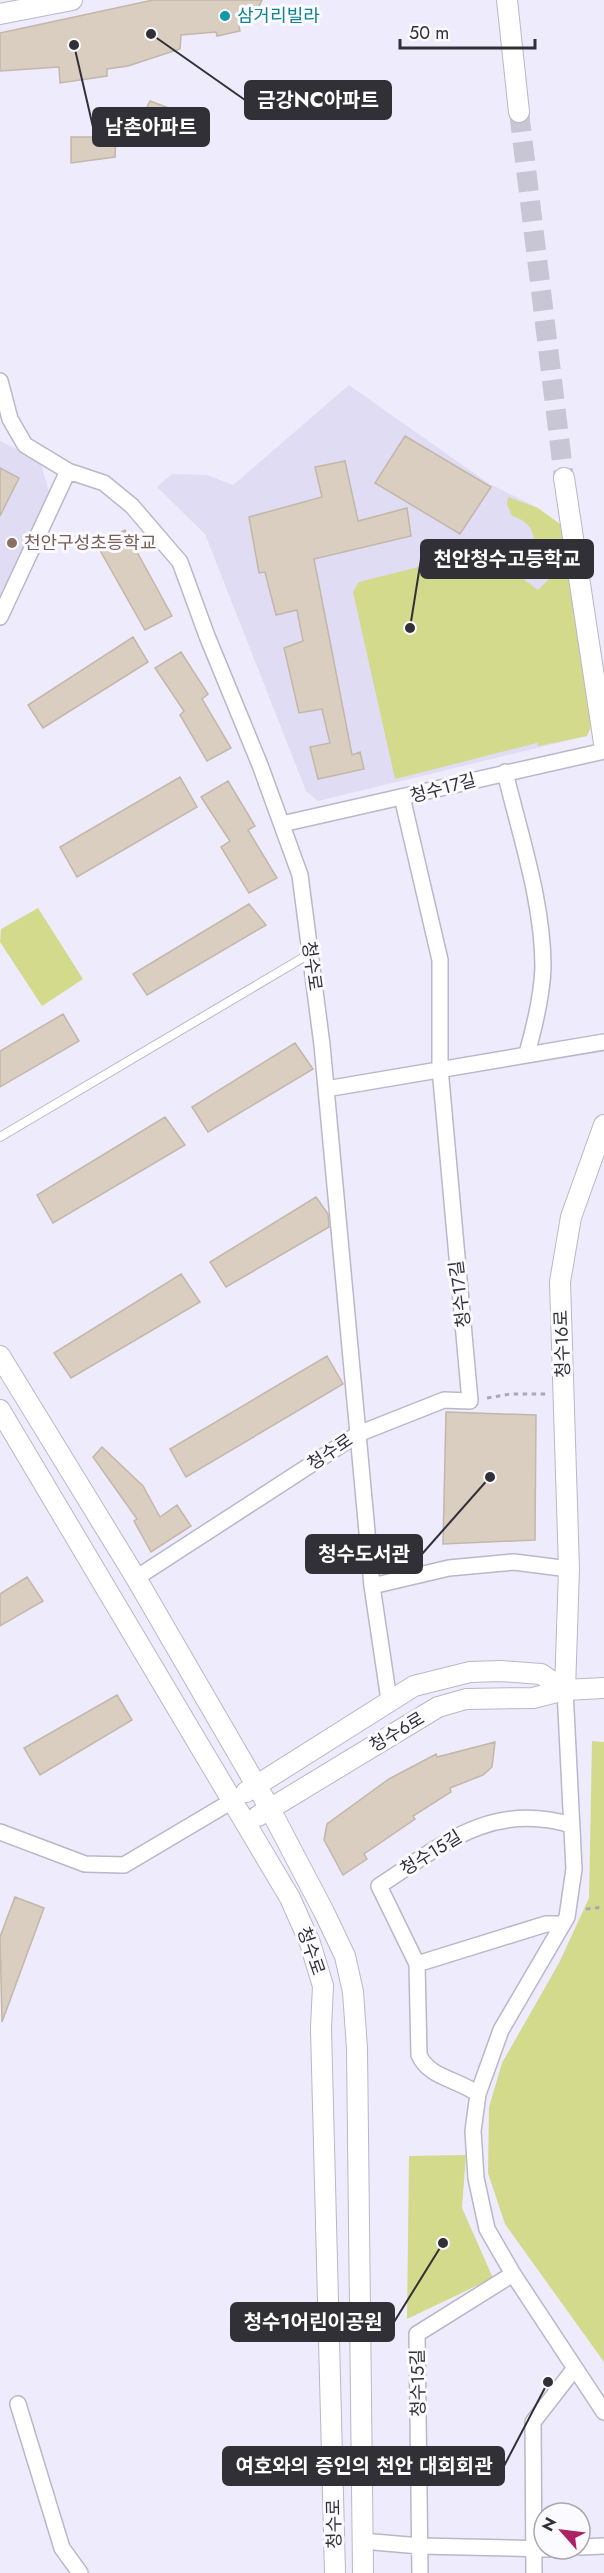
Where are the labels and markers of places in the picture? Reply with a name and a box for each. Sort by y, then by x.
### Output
place label: 삼거리빌라 [237,3,320,29]
marker: 삼거리빌라 [218,9,232,23]
callout: 금강NC아파트 [245,81,391,119]
callout: 남촌아파트 [93,108,209,146]
place label: 천안구성초등학교 [24,530,156,556]
marker: 천안구성초등학교 [5,536,19,550]
callout: 천안청수고등학교 [421,540,593,578]
callout: 청수도서관 [306,1535,422,1573]
callout: 청수1어린이공원 [231,2303,394,2341]
callout: 여호와의 증인의 천안 대회회관 [223,2447,504,2485]

